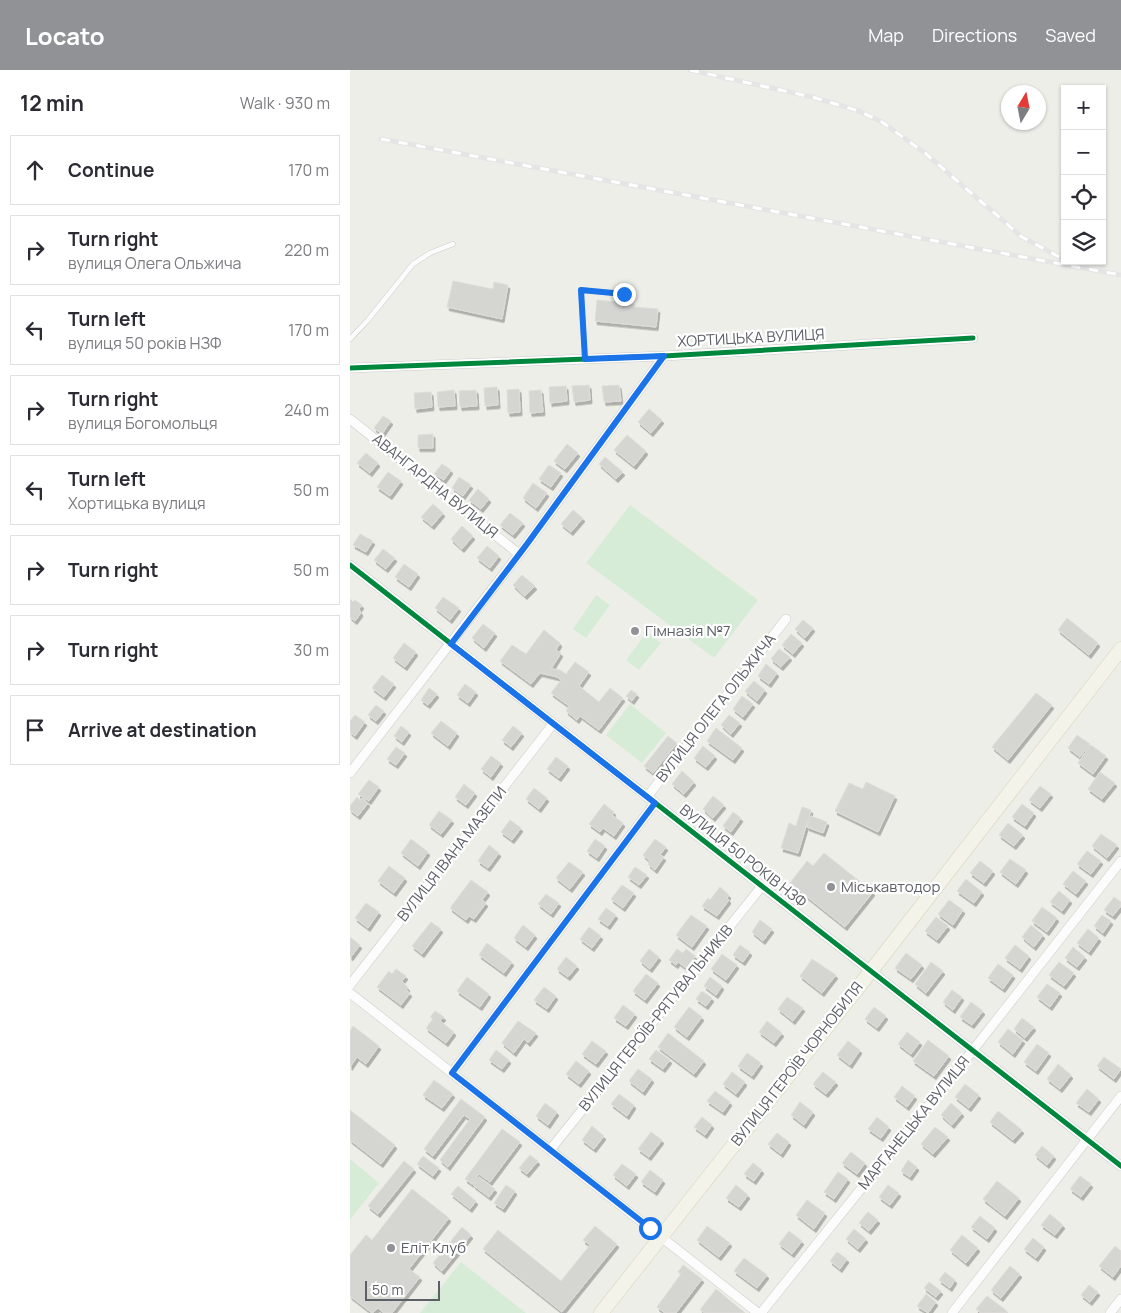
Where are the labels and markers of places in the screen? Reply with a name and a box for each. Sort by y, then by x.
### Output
place label: Гімназія №7 [645,620,731,641]
marker: Гімназія №7 [629,625,641,637]
place label: Міськавтодор [841,876,940,897]
marker: Міськавтодор [825,881,837,893]
place label: Еліт Клуб [401,1237,466,1258]
marker: Еліт Клуб [385,1242,397,1254]

